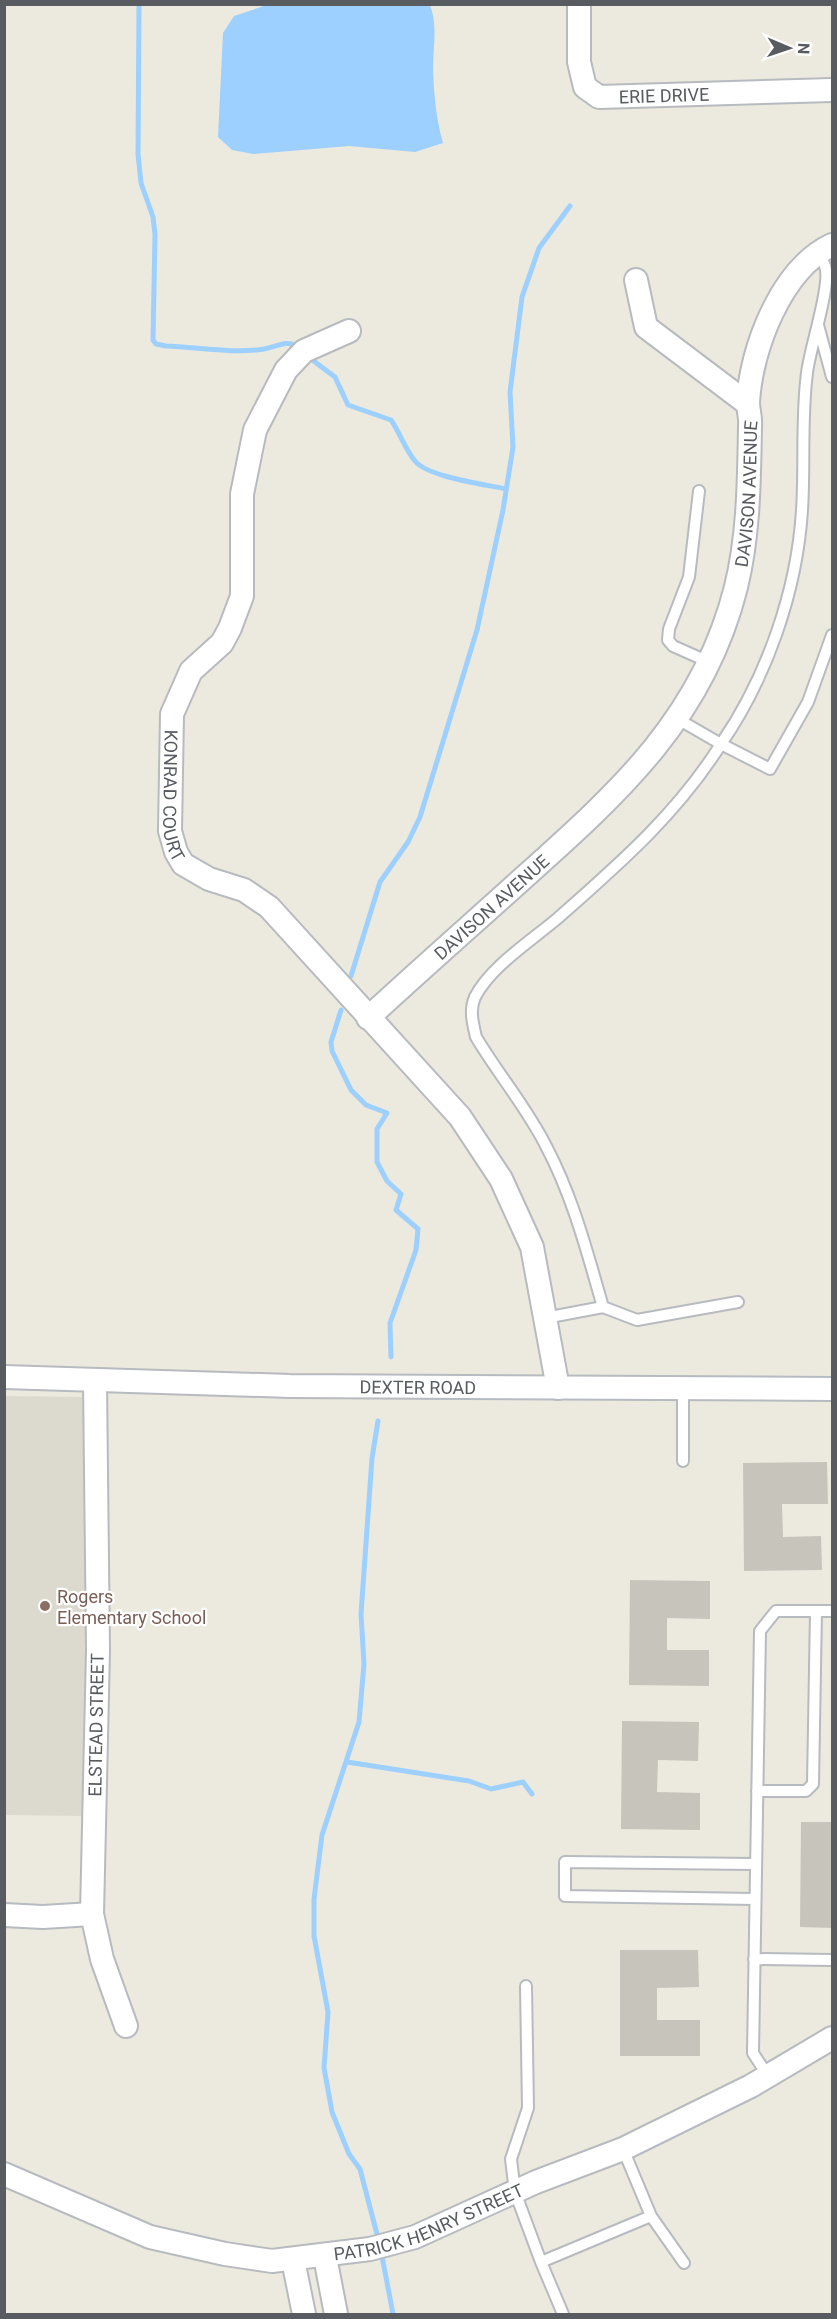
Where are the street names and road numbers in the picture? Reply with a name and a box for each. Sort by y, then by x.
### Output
street label: ERIE DRIVE [619,83,710,107]
street label: DAVISON AVENUE [730,419,761,569]
street label: KONRAD COURT [159,729,190,865]
street label: DAVISON AVENUE [430,850,553,964]
street label: DEXTER ROAD [359,1376,476,1398]
street label: ELSTEAD STREET [84,1653,108,1797]
street label: PATRICK HENRY STREET [332,2179,527,2264]

